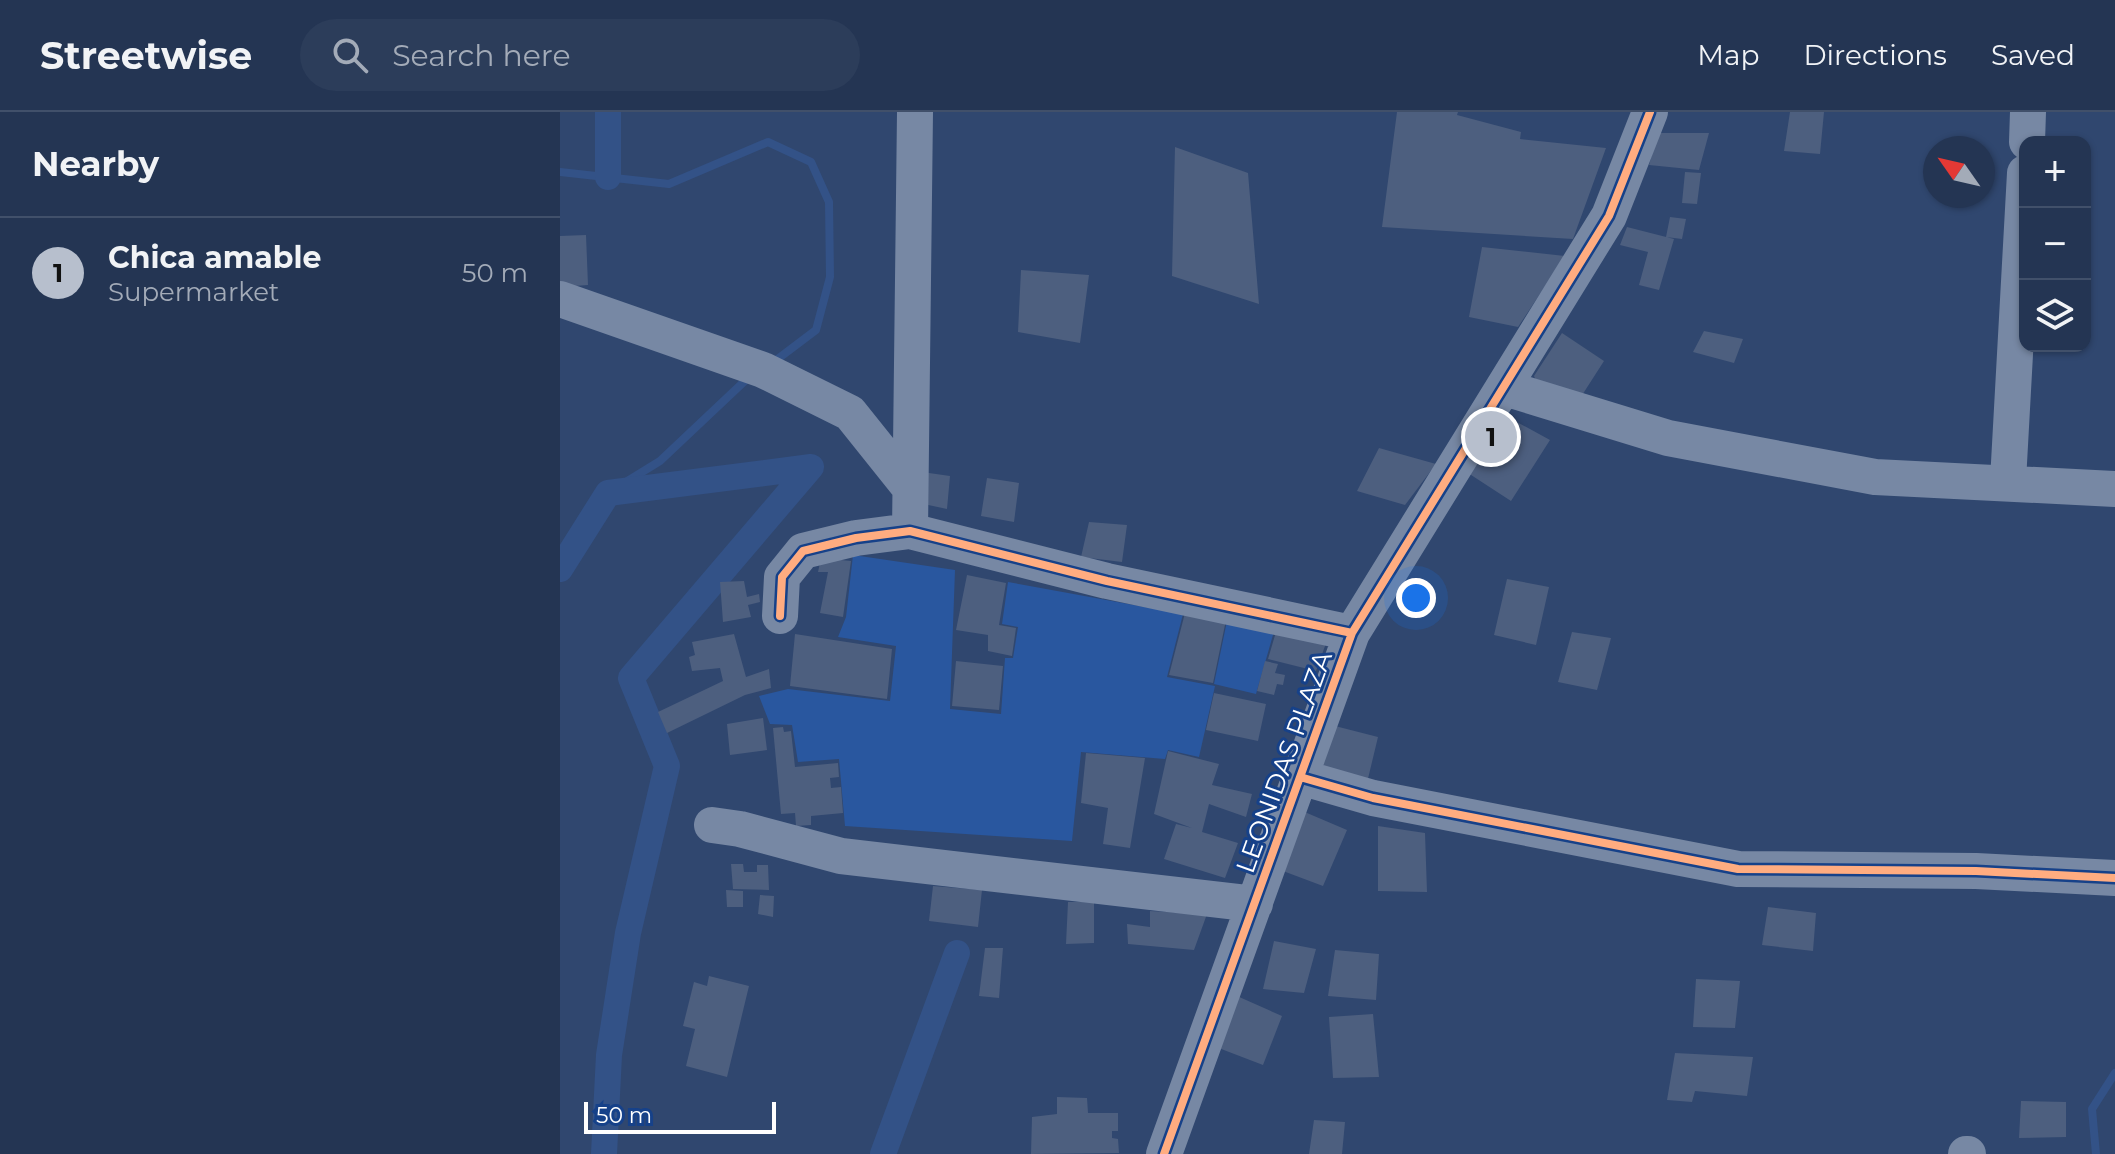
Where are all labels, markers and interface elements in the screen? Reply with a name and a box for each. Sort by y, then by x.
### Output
search box [300,19,860,91]
text: Streetwise [40,32,252,79]
icon: search [328,33,372,77]
text: Search here [392,37,571,74]
text: Map [1697,38,1759,72]
text: Directions [1803,38,1947,72]
text: Saved [1991,38,2075,72]
north arrow [1923,136,1995,208]
map controls [2019,136,2091,352]
button: + [2019,136,2091,208]
text: Nearby [32,143,159,185]
button: − [2019,208,2091,280]
text: Chica amable [108,239,321,276]
text: 1 [53,257,63,289]
text: 50 m [462,257,528,289]
text: Supermarket [108,276,279,308]
button: layers [2019,280,2091,352]
pin: 1 [1465,407,1517,467]
your location [1396,578,1436,618]
street label: LEONIDAS PLAZA [1229,646,1339,877]
scale bar [584,1098,776,1134]
text: 50 m [596,1102,652,1129]

